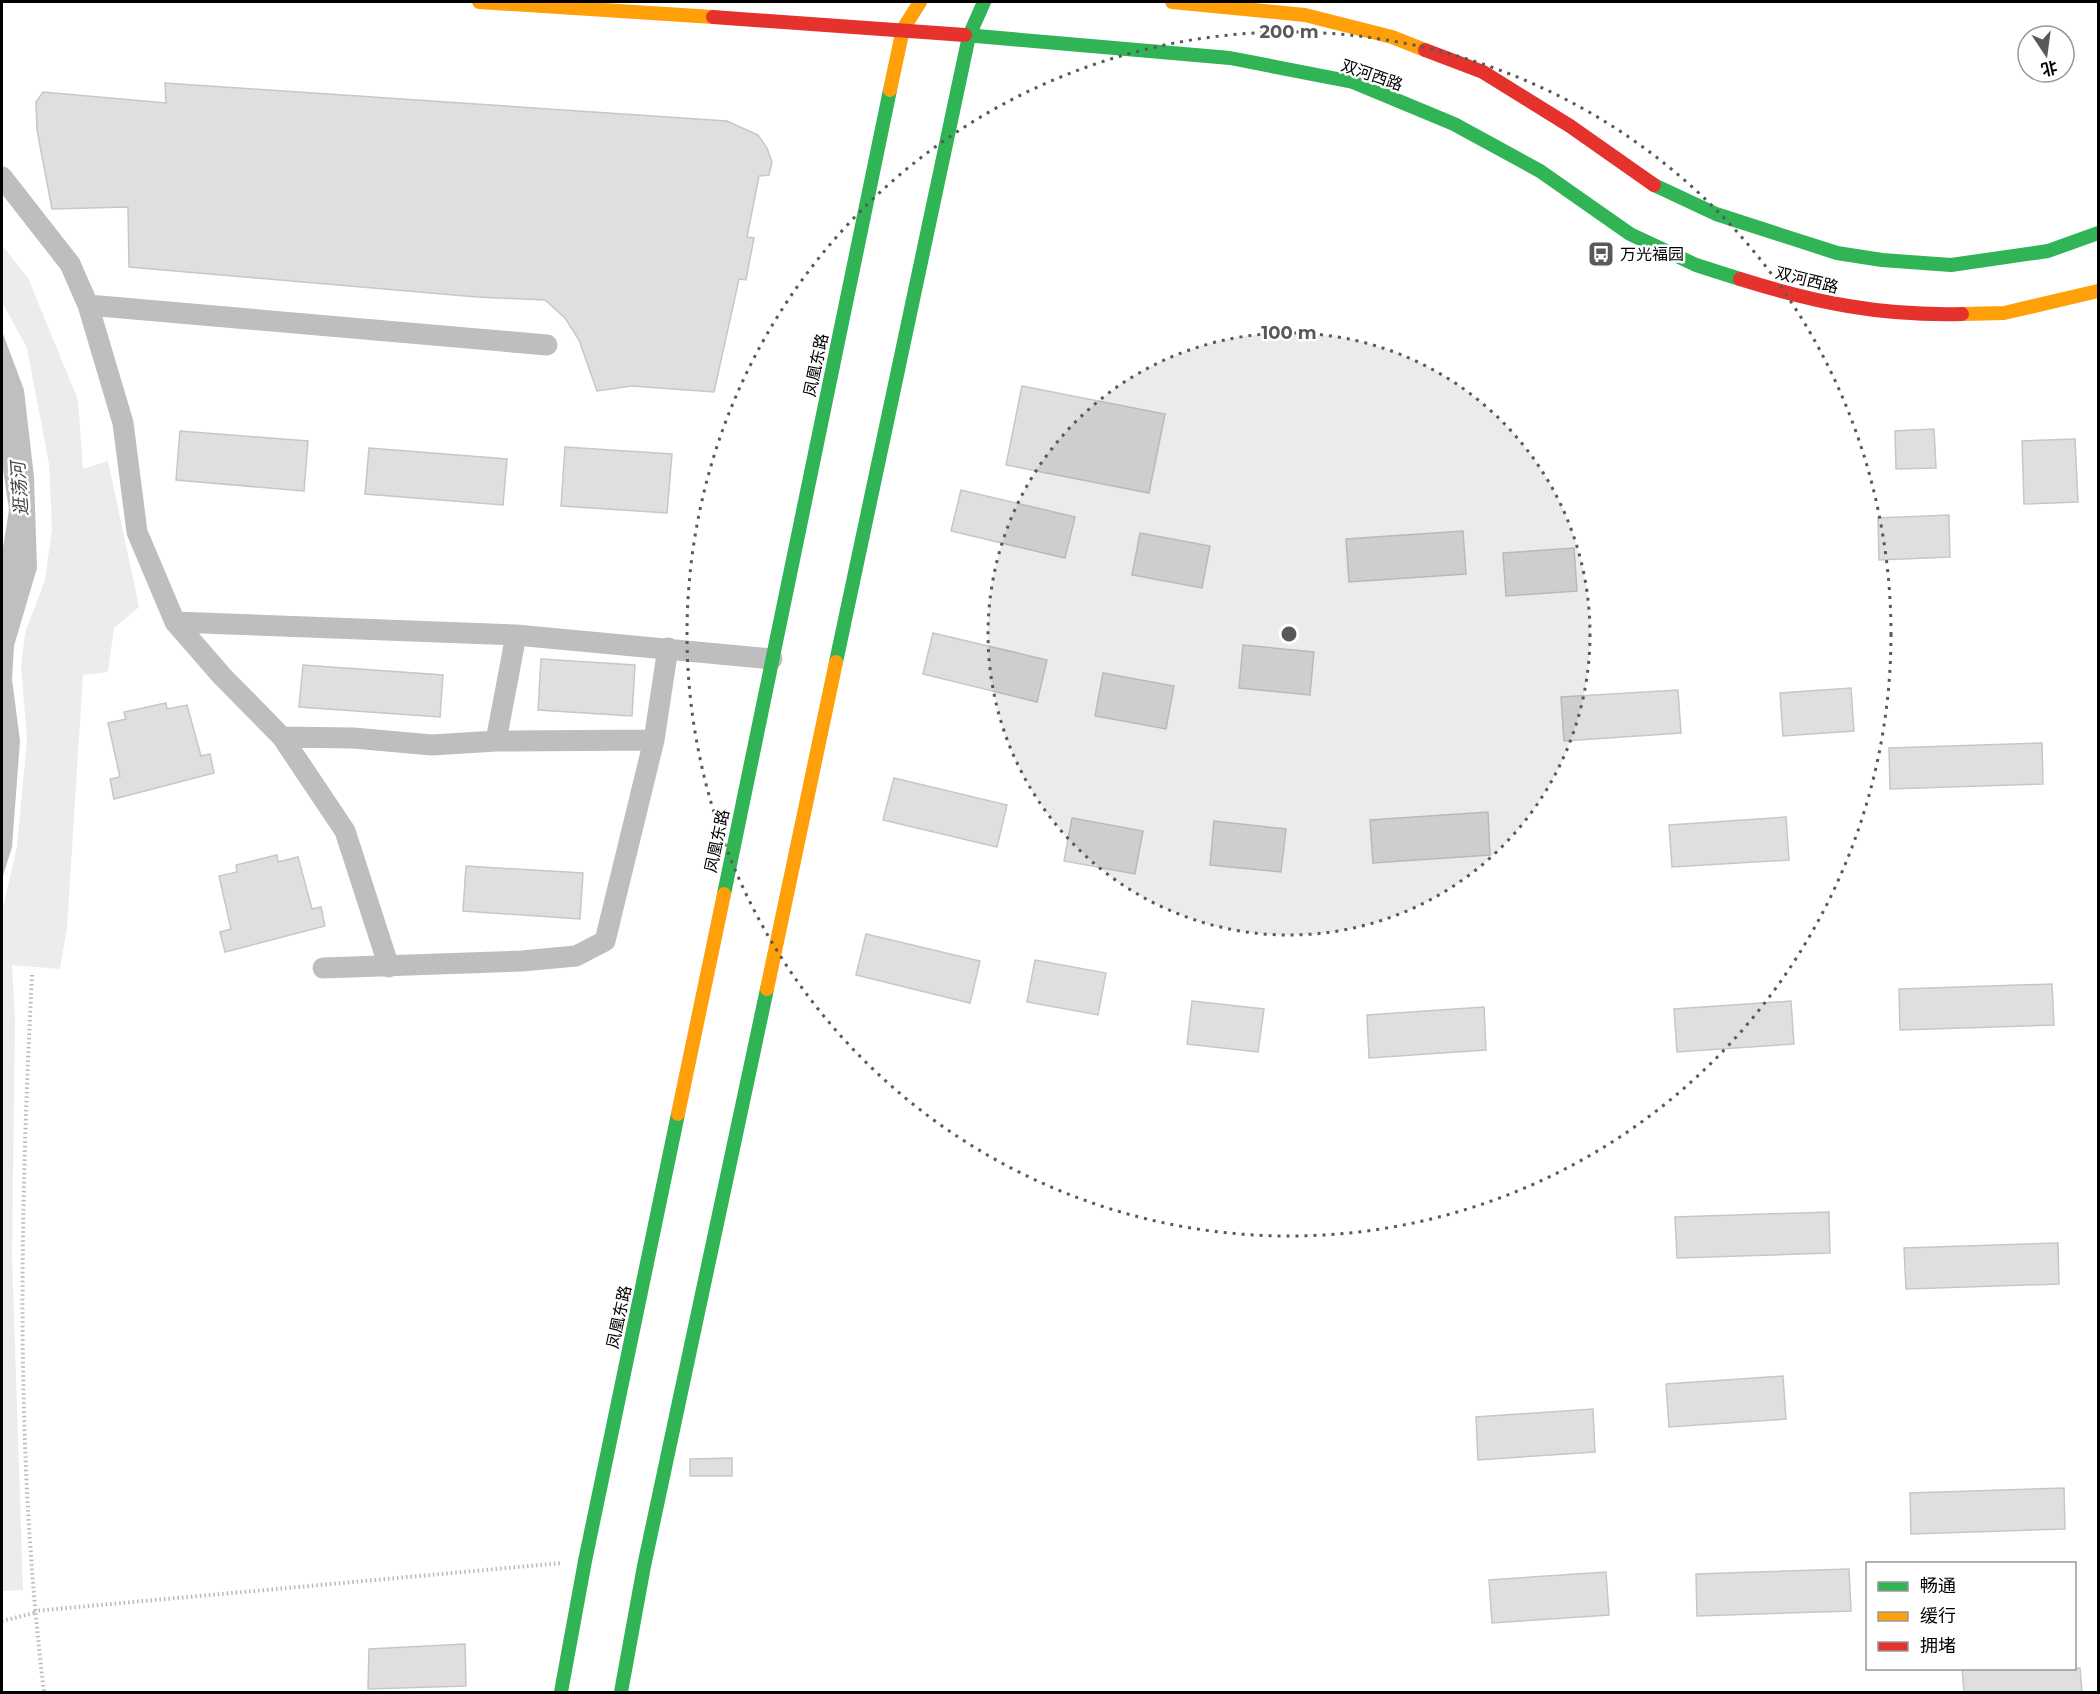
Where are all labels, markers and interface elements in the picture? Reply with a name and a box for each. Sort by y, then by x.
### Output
text: 200 m [1259,21,1319,43]
north arrow [2016,24,2076,84]
street label: 双河西路 [1339,56,1405,94]
text: 北 [2039,57,2059,79]
bus stop icon: 万光福园 [1586,239,1616,269]
place label: 万光福园 [1620,245,1684,264]
street label: 双河西路 [1774,263,1840,297]
text: 100 m [1261,322,1317,344]
street label: 凤凰东路 [800,332,832,398]
water label: 逛荡河 [7,458,33,517]
centre of rings [1279,624,1299,644]
street label: 凤凰东路 [701,808,733,874]
street label: 凤凰东路 [603,1284,635,1350]
legend [1866,1562,2076,1670]
text: 畅通 [1920,1575,1956,1597]
text: 缓行 [1920,1605,1956,1627]
text: 拥堵 [1920,1635,1956,1657]

